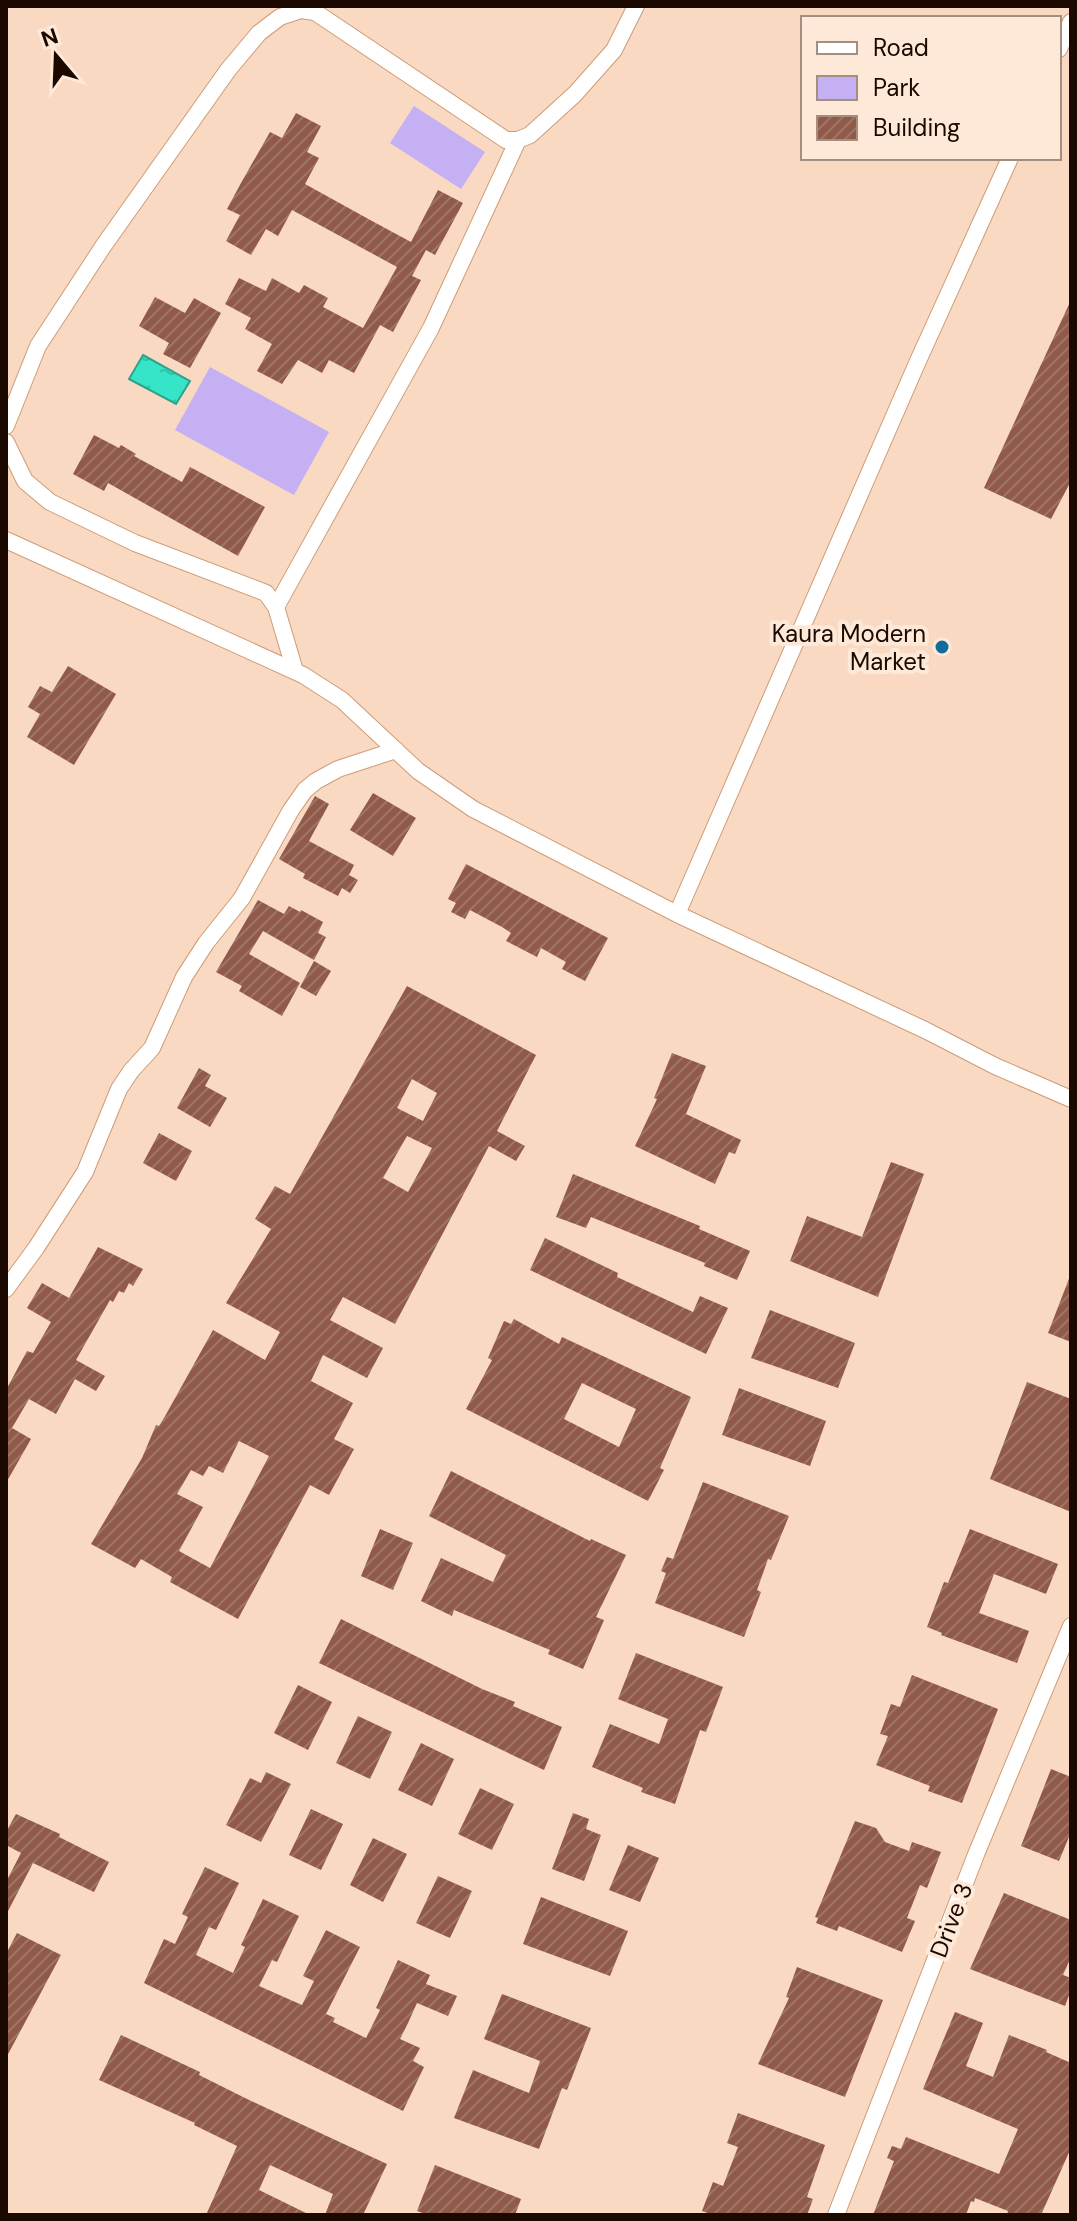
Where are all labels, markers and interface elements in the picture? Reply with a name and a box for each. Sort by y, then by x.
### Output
north arrow [16,16,96,96]
legend [801,16,1061,160]
text: N [37,21,62,54]
text: Road [873,32,929,63]
text: Park [873,72,920,103]
text: Building [873,112,960,143]
place label: Kaura Modern Market [772,618,926,677]
marker: Kaura Modern Market [933,638,951,656]
street label: Drive 3 [923,1878,979,1962]

